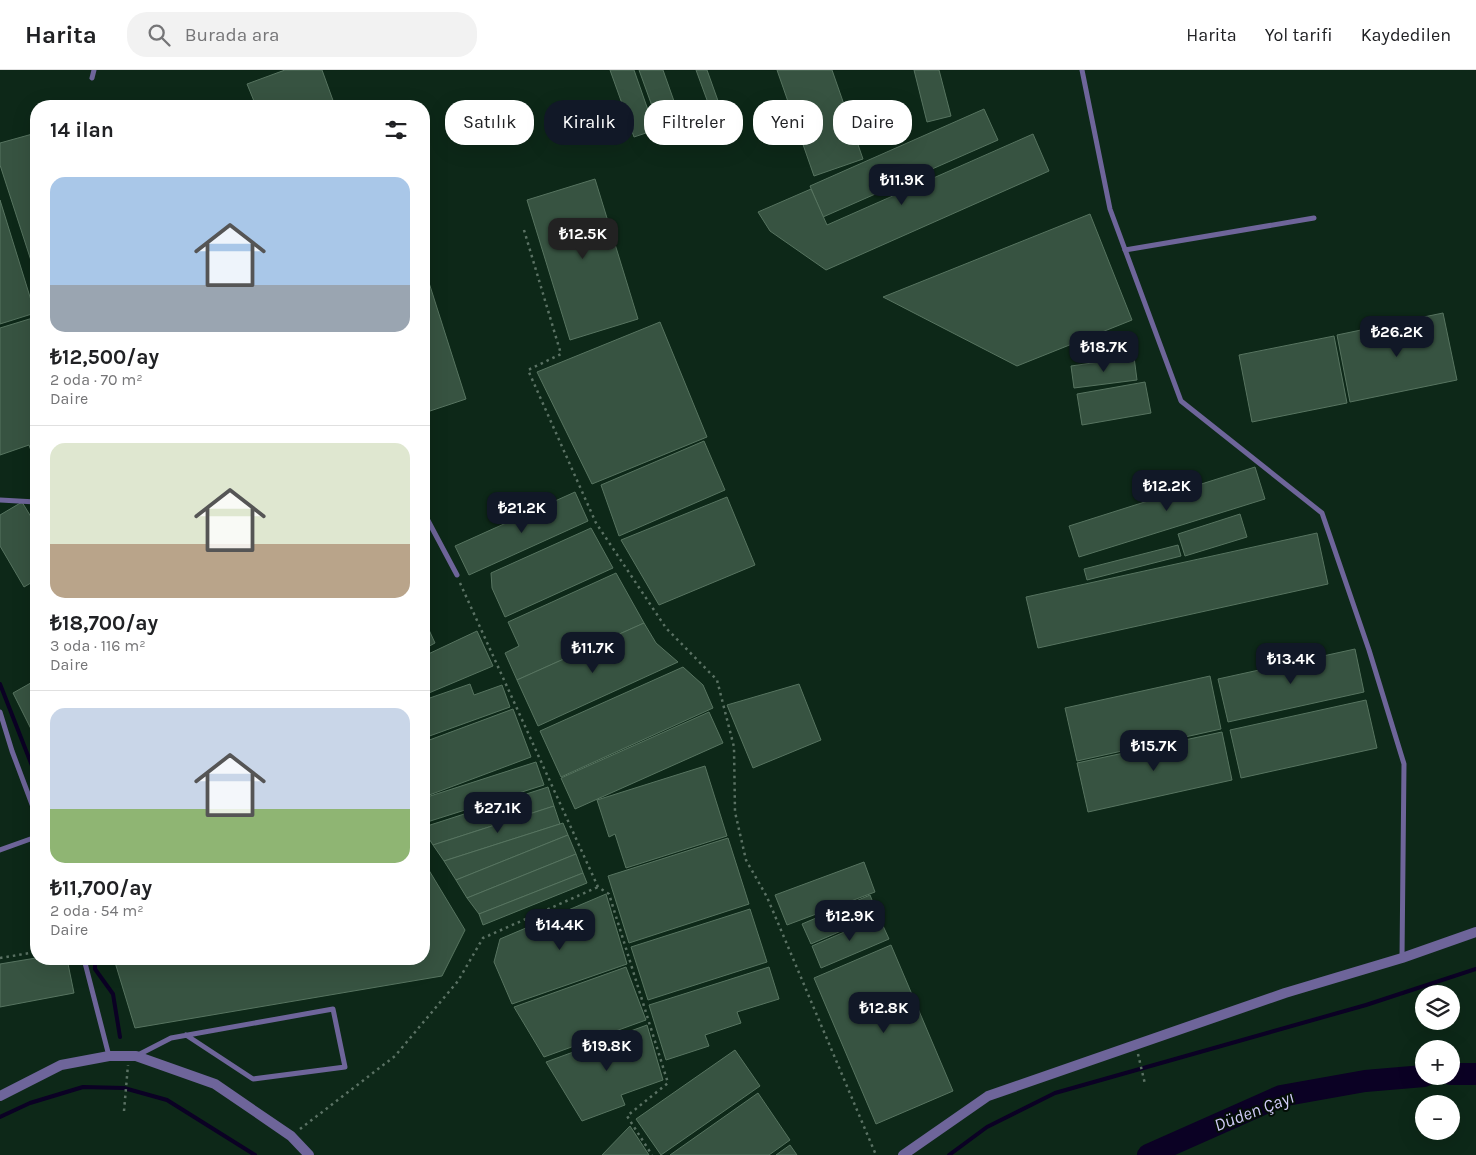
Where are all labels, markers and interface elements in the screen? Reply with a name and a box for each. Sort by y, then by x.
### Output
search box [127,12,477,57]
text: Harita [25,21,97,49]
icon: search [145,21,173,49]
text: Burada ara [185,24,279,46]
text: Harita [1186,24,1237,46]
text: Yol tarifi [1265,24,1333,46]
text: Kaydedilen [1361,24,1451,46]
chip: Satılık [445,100,534,145]
chip: Kiralık [544,100,634,145]
chip: Filtreler [644,100,743,145]
chip: Yeni [753,100,823,145]
chip: Daire [833,100,912,145]
icon: filters [382,116,410,144]
text: 14 ilan [50,118,114,142]
pin: ₺11.9K [861,164,943,206]
text: ₺11.9K [880,170,924,189]
icon: home [185,210,275,300]
pin: ₺12.5K [542,218,624,260]
text: ₺12.5K [559,224,607,243]
pin: ₺26.2K [1356,316,1438,358]
text: ₺26.2K [1371,322,1423,341]
pin: ₺18.7K [1063,330,1145,373]
text: ₺18.7K [1080,337,1128,356]
text: ₺12,500/ay [50,345,159,369]
text: 2 oda · 70 m² [50,370,143,389]
text: Daire [50,389,88,408]
pin: ₺12.2K [1126,470,1208,512]
icon: home [185,475,275,565]
text: ₺12.2K [1143,476,1191,495]
pin: ₺21.2K [481,492,563,534]
text: ₺21.2K [498,498,546,517]
text: ₺18,700/ay [50,611,158,635]
pin: ₺11.7K [552,632,634,674]
text: 3 oda · 116 m² [50,636,146,655]
text: ₺11.7K [572,638,614,657]
pin: ₺13.4K [1250,642,1332,685]
text: ₺13.4K [1267,649,1315,668]
text: Daire [50,655,88,674]
pin: ₺15.7K [1113,730,1195,772]
text: ₺15.7K [1131,736,1177,755]
icon: home [185,740,275,830]
pin: ₺27.1K [457,792,539,834]
text: ₺27.1K [475,798,521,817]
text: ₺11,700/ay [50,876,152,900]
pin: ₺12.9K [809,900,891,942]
text: 2 oda · 54 m² [50,901,144,920]
text: ₺12.9K [826,906,874,925]
pin: ₺14.4K [519,908,601,951]
text: ₺14.4K [536,915,584,934]
text: Daire [50,920,88,939]
map controls [1415,985,1460,1140]
button: layers [1415,985,1460,1030]
pin: ₺12.8K [843,992,925,1034]
text: ₺12.8K [860,998,908,1017]
pin: ₺19.8K [566,1030,648,1072]
text: ₺19.8K [583,1036,631,1055]
button: + [1415,1040,1460,1085]
water label: Düden Çayı [1211,1086,1297,1136]
button: − [1415,1095,1460,1140]

